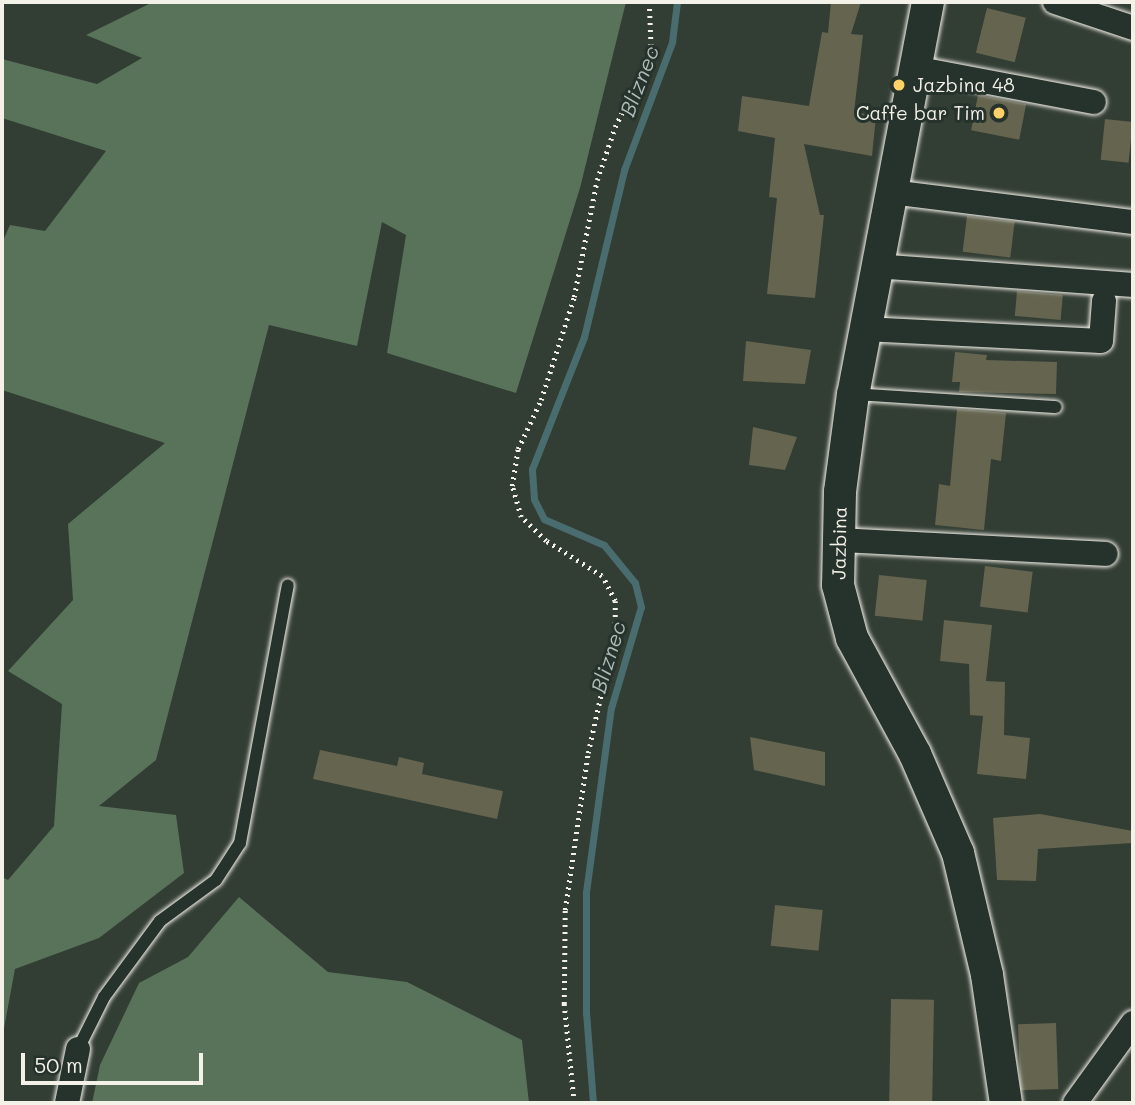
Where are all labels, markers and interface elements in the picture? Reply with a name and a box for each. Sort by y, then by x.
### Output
water label: Bliznec [614,42,664,120]
place label: Jazbina 48 [913,74,1015,96]
marker: Jazbina 48 [891,77,907,93]
place label: Caffe bar Tim [856,102,985,124]
marker: Caffe bar Tim [991,105,1007,121]
street label: Jazbina [827,506,851,580]
water label: Bliznec [585,618,631,696]
scale bar [24,1038,206,1082]
text: 50 m [34,1051,83,1078]

